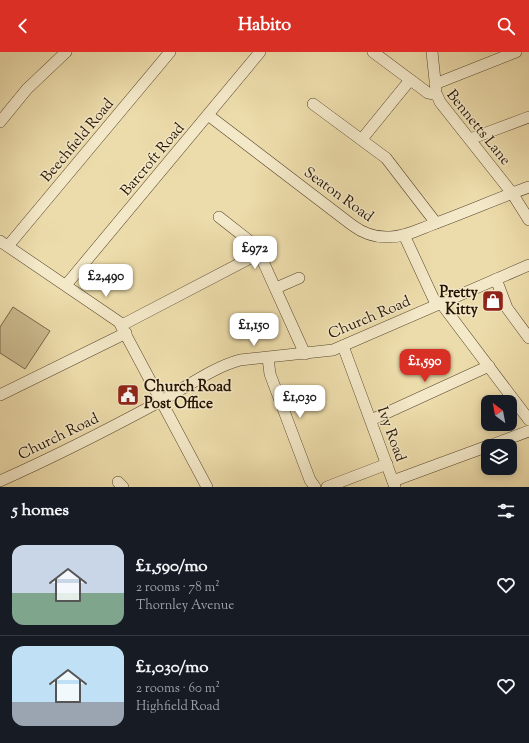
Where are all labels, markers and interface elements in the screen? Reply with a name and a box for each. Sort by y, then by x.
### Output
text: Habito [238,13,291,39]
icon: back [12,15,34,37]
icon: search [495,15,517,37]
street label: Bennetts Lane [441,86,515,170]
street label: Beechfield Road [37,94,120,187]
street label: Barcroft Road [116,118,190,201]
street label: Seaton Road [299,163,378,228]
pin: £972 [231,236,279,270]
text: £972 [242,240,268,258]
pin: £2,490 [73,264,139,298]
text: £2,490 [88,268,124,286]
place label: Pretty Kitty [439,283,479,321]
shop icon: Pretty Kitty [480,288,506,314]
street label: Church Road [325,291,414,345]
pin: £1,150 [221,313,287,347]
text: £1,150 [239,317,269,335]
pin: £1,590 [392,349,458,383]
text: £1,590 [409,353,441,371]
place label: Church Road Post Office [144,377,232,415]
public building icon: Church Road Post Office [115,382,141,408]
pin: £1,030 [267,385,333,419]
text: £1,030 [283,389,317,407]
north arrow [481,395,517,431]
map controls [481,395,517,475]
street label: Ivy Road [371,404,410,465]
street label: Church Road [15,409,103,466]
button: layers [481,439,517,475]
text: 5 homes [12,499,69,523]
icon: filters [495,500,517,522]
text: £1,590/mo [136,555,208,579]
icon: home [44,561,92,609]
icon: heart [495,574,517,596]
text: 2 rooms · 78 m² [136,579,220,597]
text: Thornley Avenue [136,597,234,615]
text: £1,030/mo [136,656,208,680]
icon: home [44,662,92,710]
icon: heart [495,675,517,697]
text: 2 rooms · 60 m² [136,680,220,698]
text: Highfield Road [136,698,220,716]

